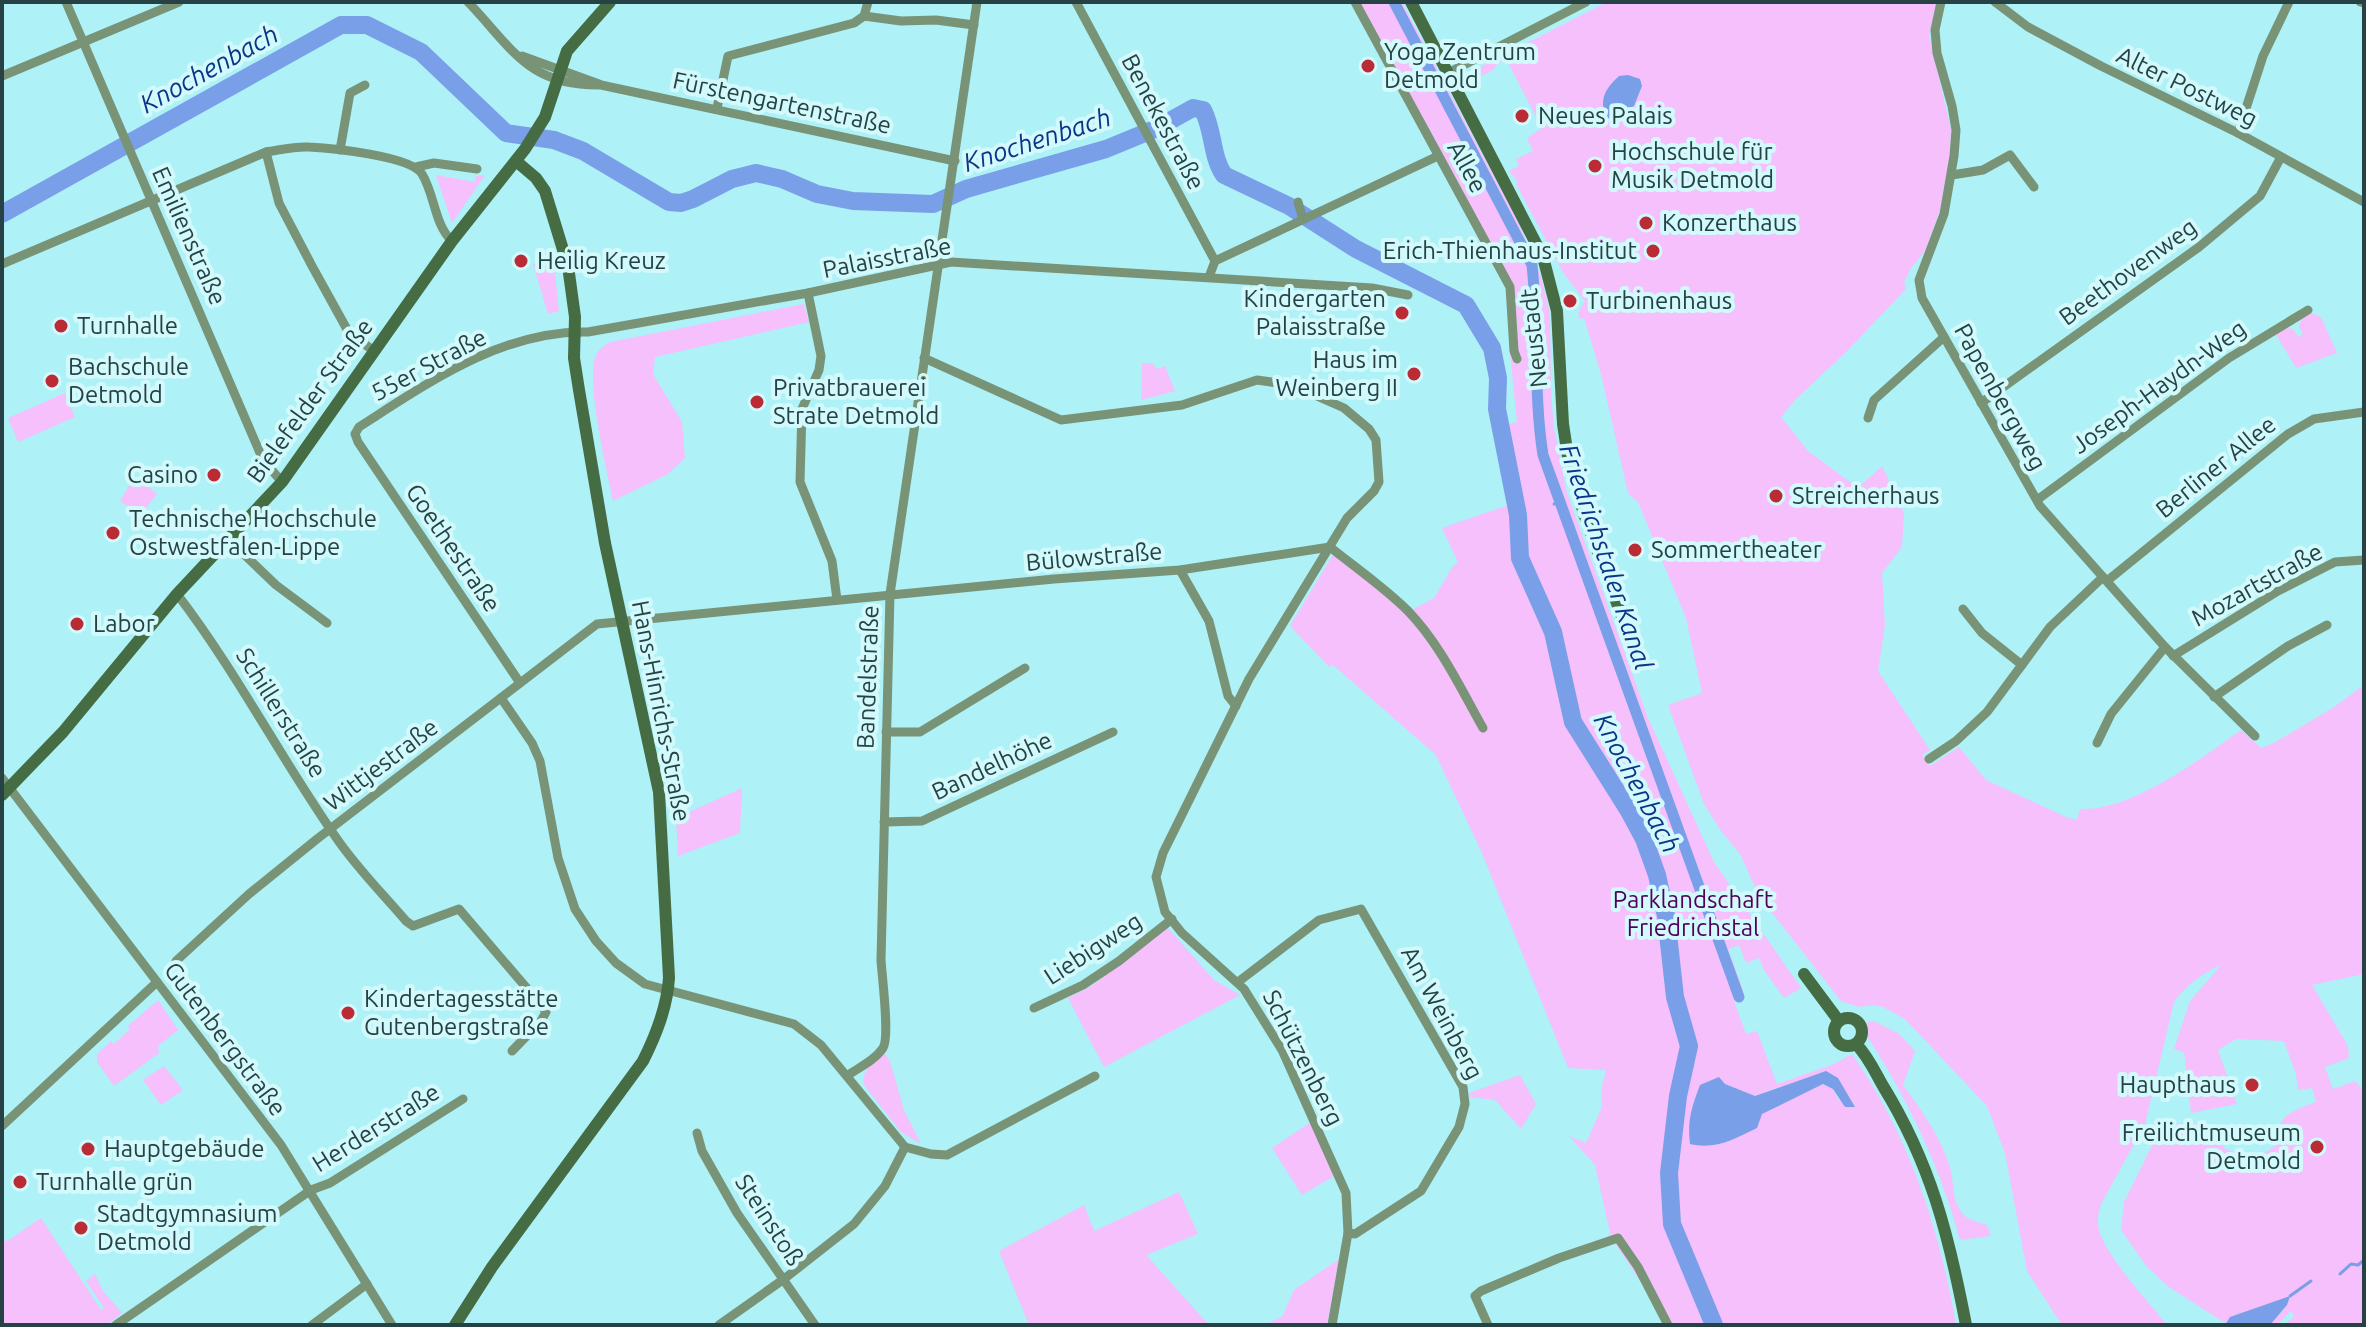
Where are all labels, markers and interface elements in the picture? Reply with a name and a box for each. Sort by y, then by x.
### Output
water label: Knochenbach [135,19,283,118]
place label: Yoga Zentrum Detmold [1384,38,1536,93]
street label: Alter Postweg [2113,41,2262,132]
street label: Benekestraße [1116,49,1210,194]
marker: Yoga Zentrum Detmold [1359,57,1377,75]
street label: Fürstengartenstraße [671,66,894,139]
water label: Knochenbach [959,102,1114,177]
place label: Neues Palais [1538,102,1673,129]
marker: Neues Palais [1513,107,1531,125]
street label: Allee [1442,136,1492,197]
place label: Hochschule für Musik Detmold [1611,138,1774,193]
marker: Hochschule für Musik Detmold [1586,157,1604,175]
street label: Emilienstraße [147,163,232,309]
place label: Konzerthaus [1662,209,1797,236]
street label: Beethovenweg [2054,213,2202,330]
marker: Konzerthaus [1637,214,1655,232]
street label: Palaisstraße [820,232,953,283]
place label: Erich-Thienhaus-Institut [1383,237,1638,264]
marker: Erich-Thienhaus-Institut [1644,242,1662,260]
place label: Heilig Kreuz [537,247,666,274]
marker: Heilig Kreuz [512,252,530,270]
place label: Kindergarten Palaisstraße [1243,285,1386,340]
street label: Neustadt [1515,287,1552,389]
place label: Turbinenhaus [1586,287,1732,314]
marker: Turbinenhaus [1561,292,1579,310]
marker: Kindergarten Palaisstraße [1393,304,1411,322]
place label: Turnhalle [77,312,178,339]
street label: Bielefelder Straße [241,314,378,488]
street label: Joseph-Haydn-Weg [2067,314,2251,459]
marker: Turnhalle [52,317,70,335]
street label: Papenbergweg [1949,319,2052,475]
street label: 55er Straße [367,323,491,406]
place label: Haus im Weinberg II [1275,346,1398,401]
place label: Bachschule Detmold [68,353,189,408]
marker: Haus im Weinberg II [1405,365,1423,383]
marker: Bachschule Detmold [43,372,61,390]
place label: Privatbrauerei Strate Detmold [773,374,939,429]
marker: Privatbrauerei Strate Detmold [748,393,766,411]
street label: Berliner Allee [2150,410,2281,523]
water label: Friedrichstaler Kanal [1554,440,1659,673]
place label: Casino [127,461,198,488]
marker: Casino [205,466,223,484]
street label: Goethestraße [401,479,506,617]
place label: Streicherhaus [1792,482,1940,509]
marker: Streicherhaus [1767,487,1785,505]
place label: Technische Hochschule Ostwestfalen-Lippe [129,505,377,560]
marker: Technische Hochschule Ostwestfalen-Lippe [104,524,122,542]
place label: Sommertheater [1651,536,1822,563]
street label: Bülowstraße [1025,537,1163,576]
street label: Mozartstraße [2187,537,2327,632]
marker: Sommertheater [1626,541,1644,559]
street label: Hans-Hinrichs-Straße [627,598,696,824]
street label: Bandelstraße [851,605,884,749]
place label: Labor [93,610,155,637]
marker: Labor [68,615,86,633]
street label: Schillerstraße [231,643,332,782]
water label: Knochenbach [1589,708,1686,857]
street label: Wittjestraße [318,713,443,816]
street label: Bandelhöhe [927,726,1056,805]
park label: Parklandschaft Friedrichstal [1613,886,1774,941]
street label: Liebigweg [1039,907,1146,990]
street label: Am Weinberg [1396,942,1489,1084]
street label: Gutenbergstraße [159,957,292,1121]
place label: Kindertagesstätte Gutenbergstraße [364,985,558,1040]
street label: Schützenberg [1258,985,1349,1130]
marker: Kindertagesstätte Gutenbergstraße [339,1004,357,1022]
place label: Haupthaus [2120,1071,2236,1098]
marker: Haupthaus [2243,1076,2261,1094]
street label: Herderstraße [307,1078,444,1177]
place label: Freilichtmuseum Detmold [2122,1119,2301,1174]
place label: Hauptgebäude [104,1135,265,1162]
marker: Freilichtmuseum Detmold [2308,1138,2326,1156]
marker: Hauptgebäude [79,1140,97,1158]
place label: Turnhalle grün [36,1168,193,1195]
street label: Steinstoß [730,1169,809,1270]
marker: Turnhalle grün [11,1173,29,1191]
place label: Stadtgymnasium Detmold [97,1200,277,1255]
marker: Stadtgymnasium Detmold [72,1219,90,1237]

